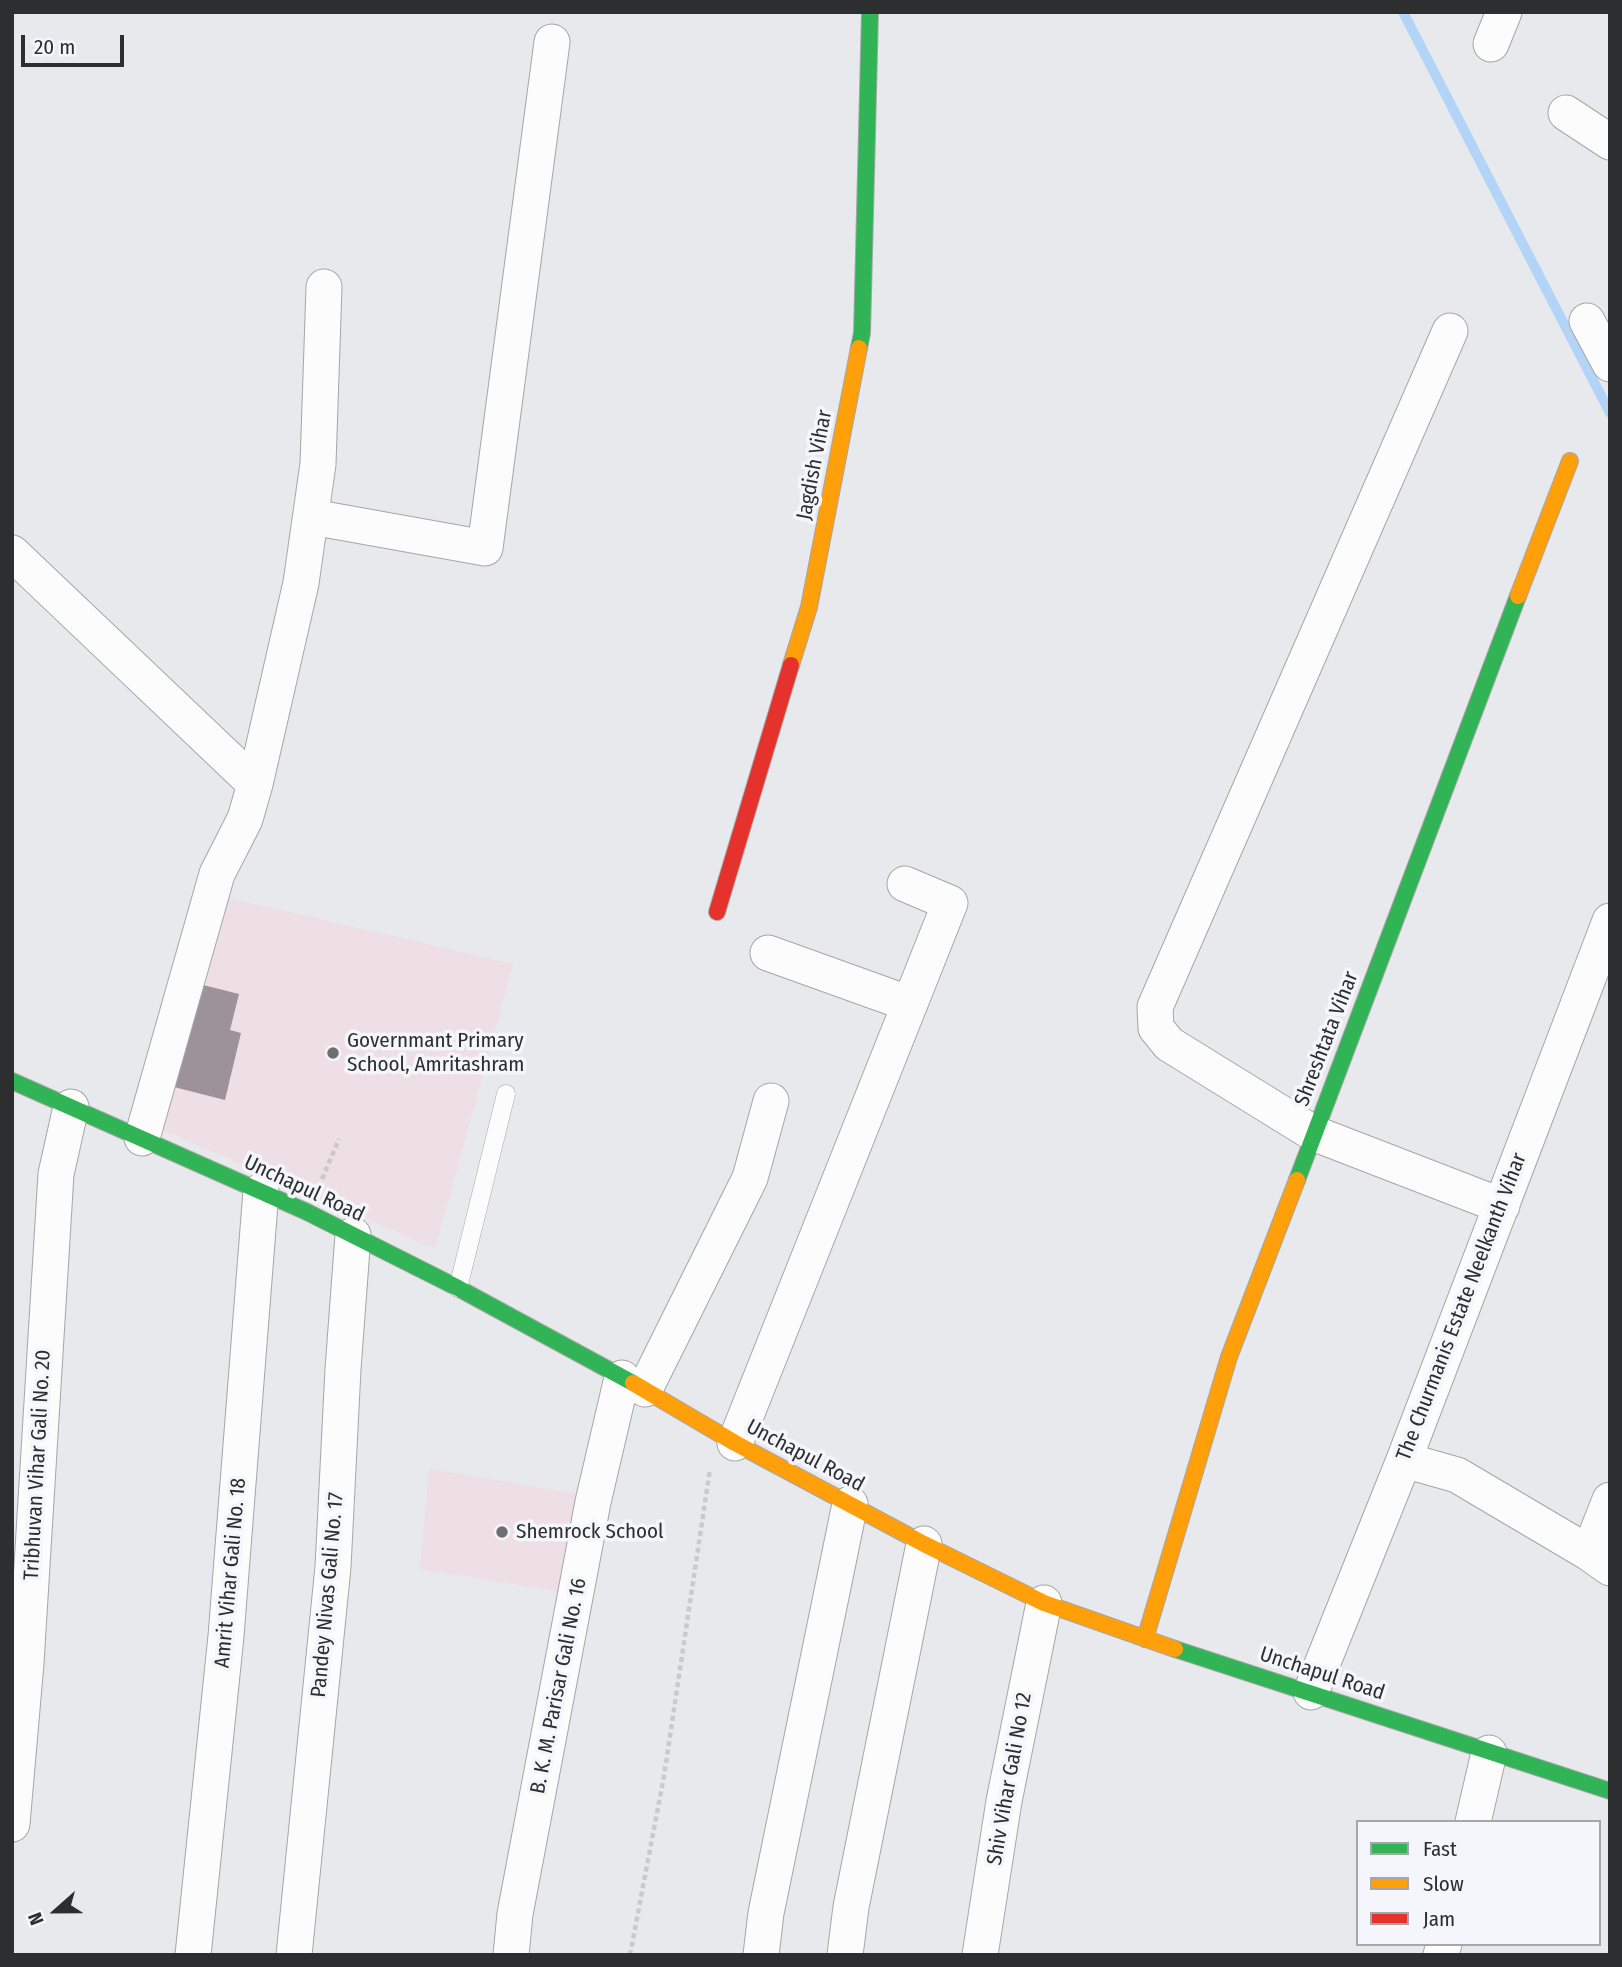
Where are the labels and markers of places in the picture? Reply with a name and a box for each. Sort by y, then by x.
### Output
place label: Governmant Primary School, Amritashram [347,1028,524,1078]
marker: Governmant Primary School, Amritashram [325,1045,341,1061]
place label: Shemrock School [516,1519,664,1545]
marker: Shemrock School [494,1524,510,1540]

